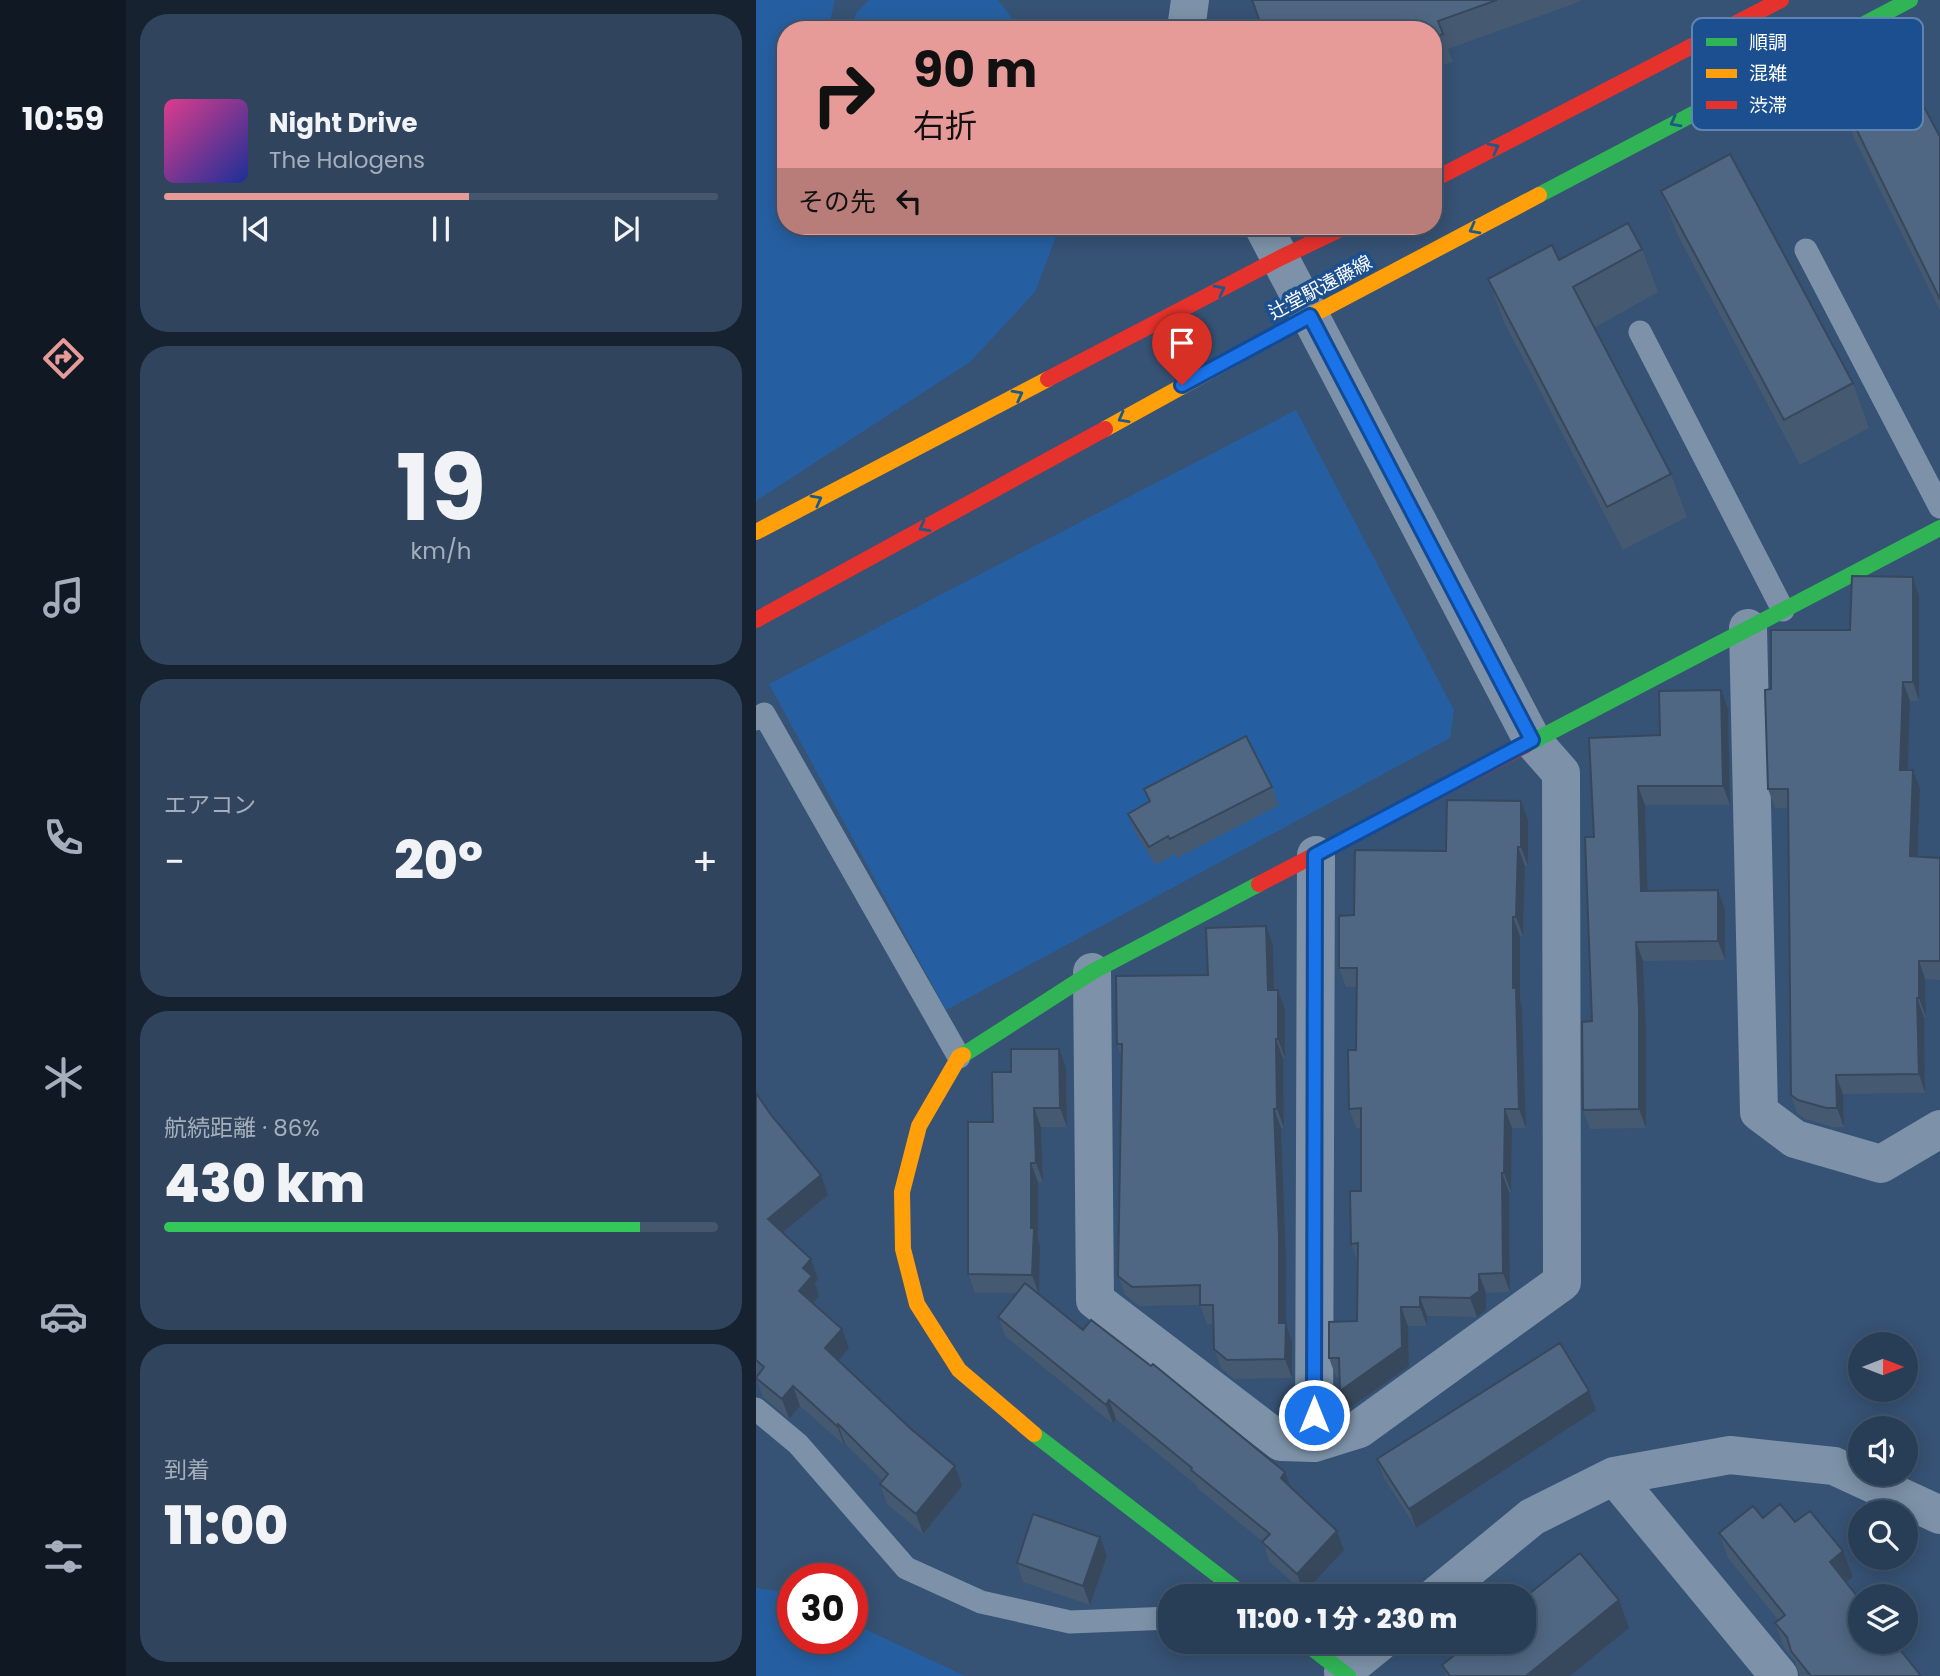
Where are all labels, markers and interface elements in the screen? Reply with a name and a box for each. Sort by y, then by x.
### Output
legend [1692,18,1923,130]
text: 順調 [1749,29,1787,56]
text: 90 m [913,36,1037,104]
icon: right [798,49,889,140]
text: 混雑 [1749,60,1787,87]
text: 渋滞 [1749,92,1787,119]
text: 10:59 [22,96,104,141]
text: 右折 [913,103,977,148]
text: Night Drive [269,105,417,141]
one-way arrow [1670,114,1683,128]
one-way arrow [1486,143,1499,157]
text: The Halogens [269,144,425,176]
icon: left [890,182,928,220]
text: その先 [798,184,876,220]
icon: previous [237,210,275,248]
icon: pause [422,210,460,248]
icon: next [607,210,645,248]
one-way arrow [1469,220,1481,234]
street label: 辻堂駅遠藤線 [1264,249,1377,326]
one-way arrow [1213,284,1225,298]
pin [1152,313,1212,385]
icon: arrive [1163,324,1201,362]
icon: directions [39,334,88,383]
one-way arrow [1011,389,1023,403]
one-way arrow [1118,410,1130,423]
text: 19 [396,424,486,552]
one-way arrow [809,495,822,508]
one-way arrow [918,519,931,533]
text: km/h [410,535,472,567]
icon: music [39,573,88,622]
text: エアコン [164,789,256,821]
icon: phone [39,813,88,862]
text: 20° [394,824,483,897]
text: − [164,835,185,888]
text: + [692,835,718,888]
icon: climate [39,1053,88,1102]
text: 航続距離 · 86% [164,1112,320,1144]
text: 430 km [164,1147,365,1220]
icon: car [39,1292,88,1341]
north arrow [1848,1332,1918,1402]
map controls [1848,1332,1918,1654]
position arrow [1277,1378,1351,1452]
button: sound [1848,1416,1918,1486]
text: 到着 [164,1454,210,1486]
text: 11:00 [164,1489,288,1562]
button: search [1848,1500,1918,1570]
icon: filters [39,1532,88,1581]
speed limit sign: 30 [777,1563,868,1654]
button: layers [1848,1584,1918,1654]
text: 11:00 · 1 分 · 230 m [1237,1601,1457,1637]

